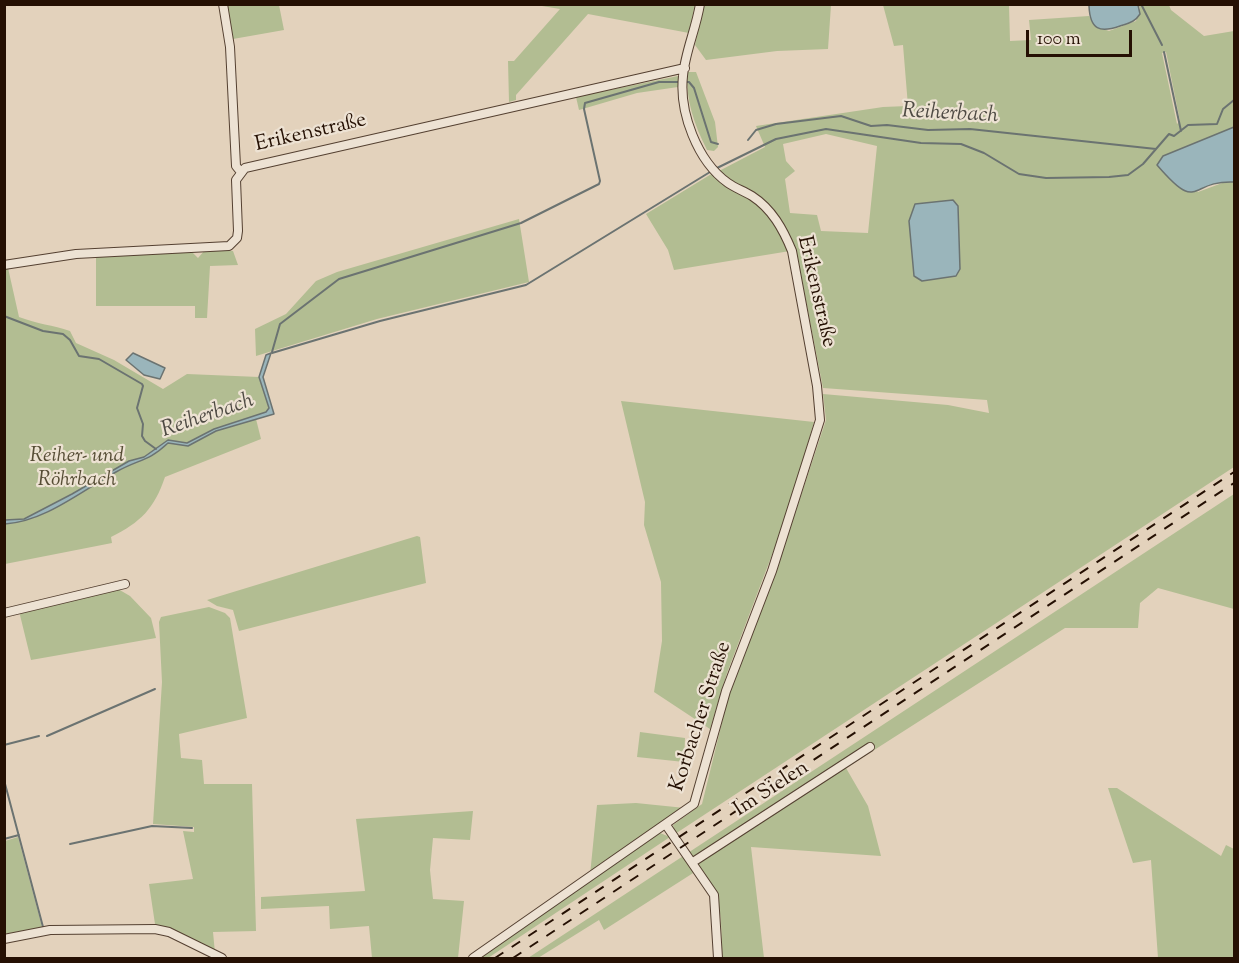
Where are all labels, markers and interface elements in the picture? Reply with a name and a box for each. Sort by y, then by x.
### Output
scale bar [1029,18,1136,56]
text: 100 m [1037,27,1081,53]
water label: Reiherbach [901,99,999,131]
street label: Erikenstraße [253,109,369,159]
street label: Erikenstraße [790,234,840,350]
water label: Reiherbach [158,389,258,445]
park label: Reiher- und Röhrbach [30,444,124,494]
street label: Korbacher Straße [666,639,738,795]
street label: Im Sielen [730,756,814,824]

